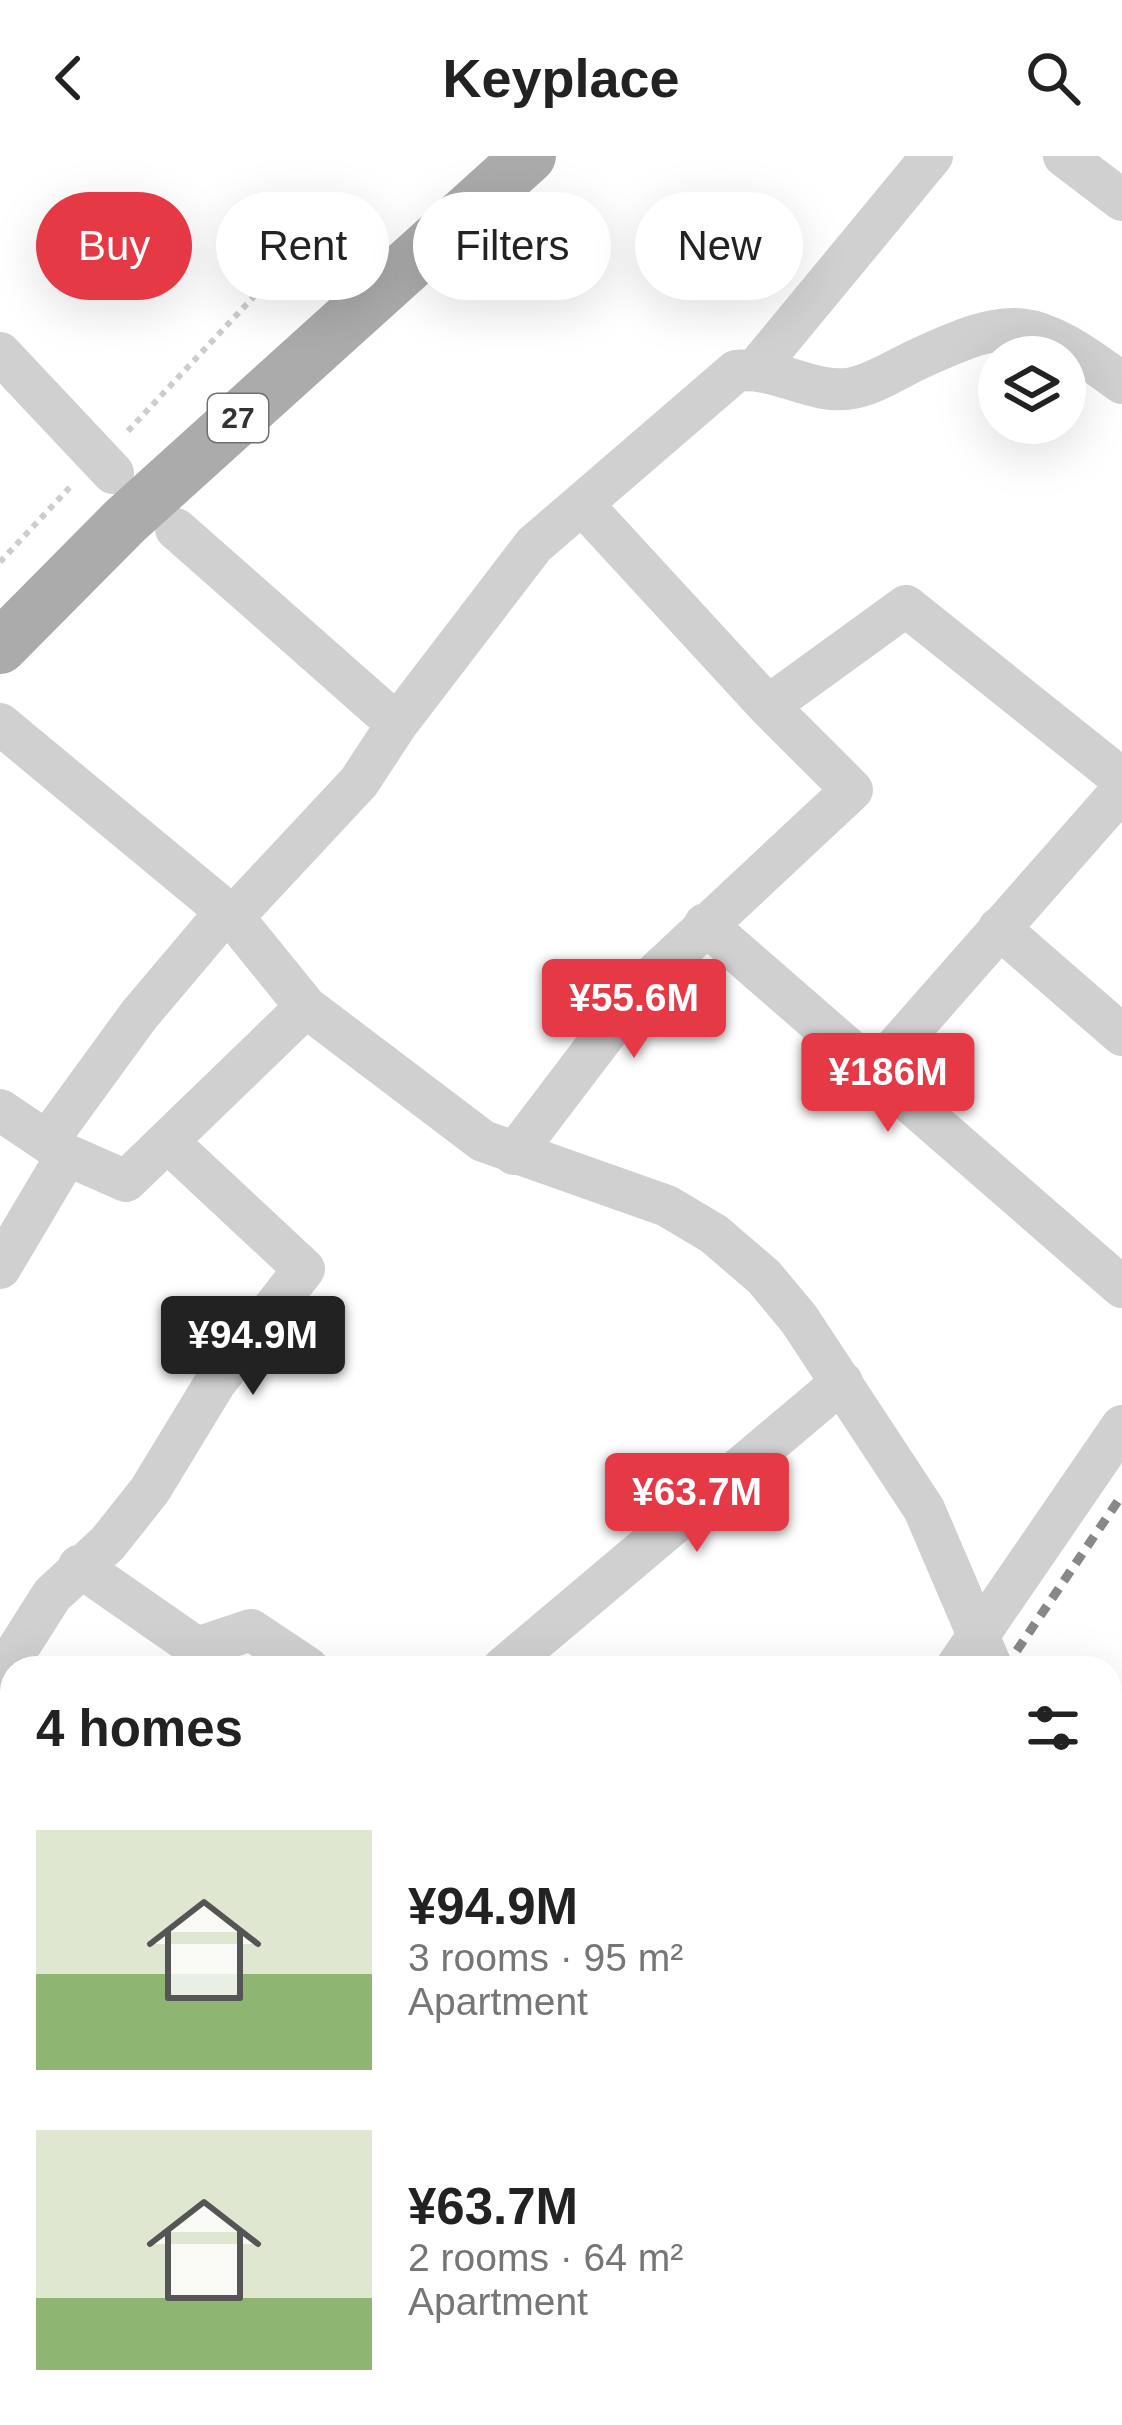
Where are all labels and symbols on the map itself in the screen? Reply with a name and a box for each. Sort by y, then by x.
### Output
road number: 27 [208,394,268,442]
pin: ¥55.6M [536,959,732,1061]
pin: ¥186M [804,1033,972,1135]
pin: ¥94.9M [155,1296,351,1398]
pin: ¥63.7M [599,1453,795,1555]

